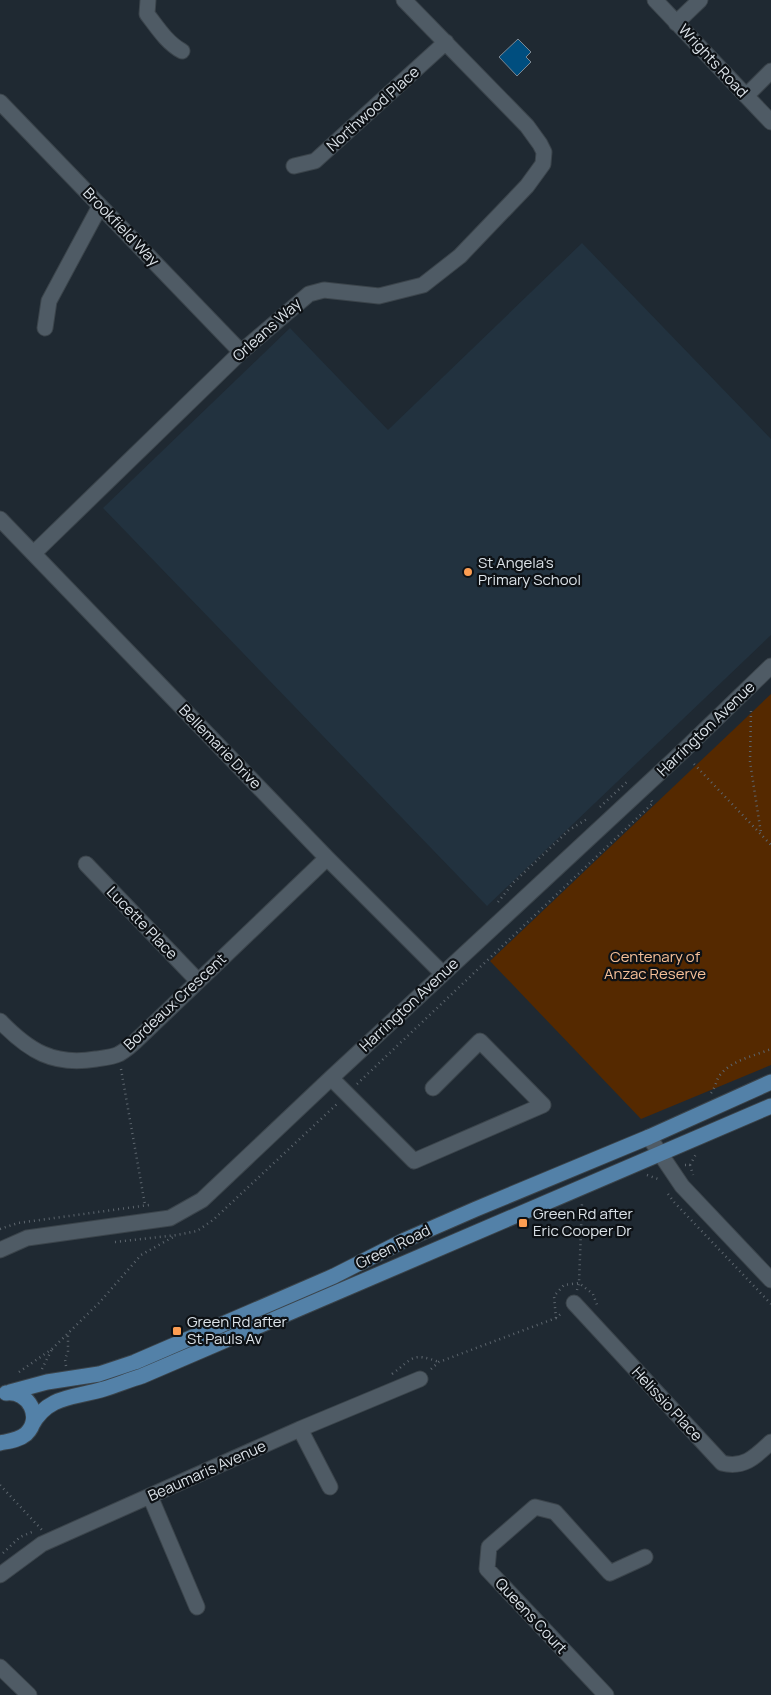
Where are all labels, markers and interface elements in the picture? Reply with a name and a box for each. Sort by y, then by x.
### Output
street label: Wrights Road [674,19,753,102]
street label: Northwood Place [322,61,424,156]
street label: Brookfield Way [78,183,164,271]
street label: Orleans Way [228,293,306,366]
place label: St Angela's Primary School [478,552,581,590]
marker: St Angela's Primary School [462,566,474,578]
street label: Harrington Avenue [652,676,759,781]
street label: Bellemarie Drive [174,700,266,794]
street label: Lucette Place [102,882,183,964]
park label: Centenary of Anzac Reserve [604,946,706,984]
street label: Bordeaux Crescent [119,949,231,1055]
street label: Harrington Avenue [354,953,463,1056]
place label: Green Rd after Eric Cooper Dr [533,1203,634,1241]
marker: Green Rd after Eric Cooper Dr [517,1217,529,1229]
street label: Green Road [352,1219,434,1274]
place label: Green Rd after St Pauls Av [187,1311,288,1349]
marker: Green Rd after St Pauls Av [171,1325,183,1337]
street label: Helissio Place [627,1362,708,1446]
street label: Beaumaris Avenue [144,1435,269,1506]
street label: Queens Court [491,1573,572,1658]

